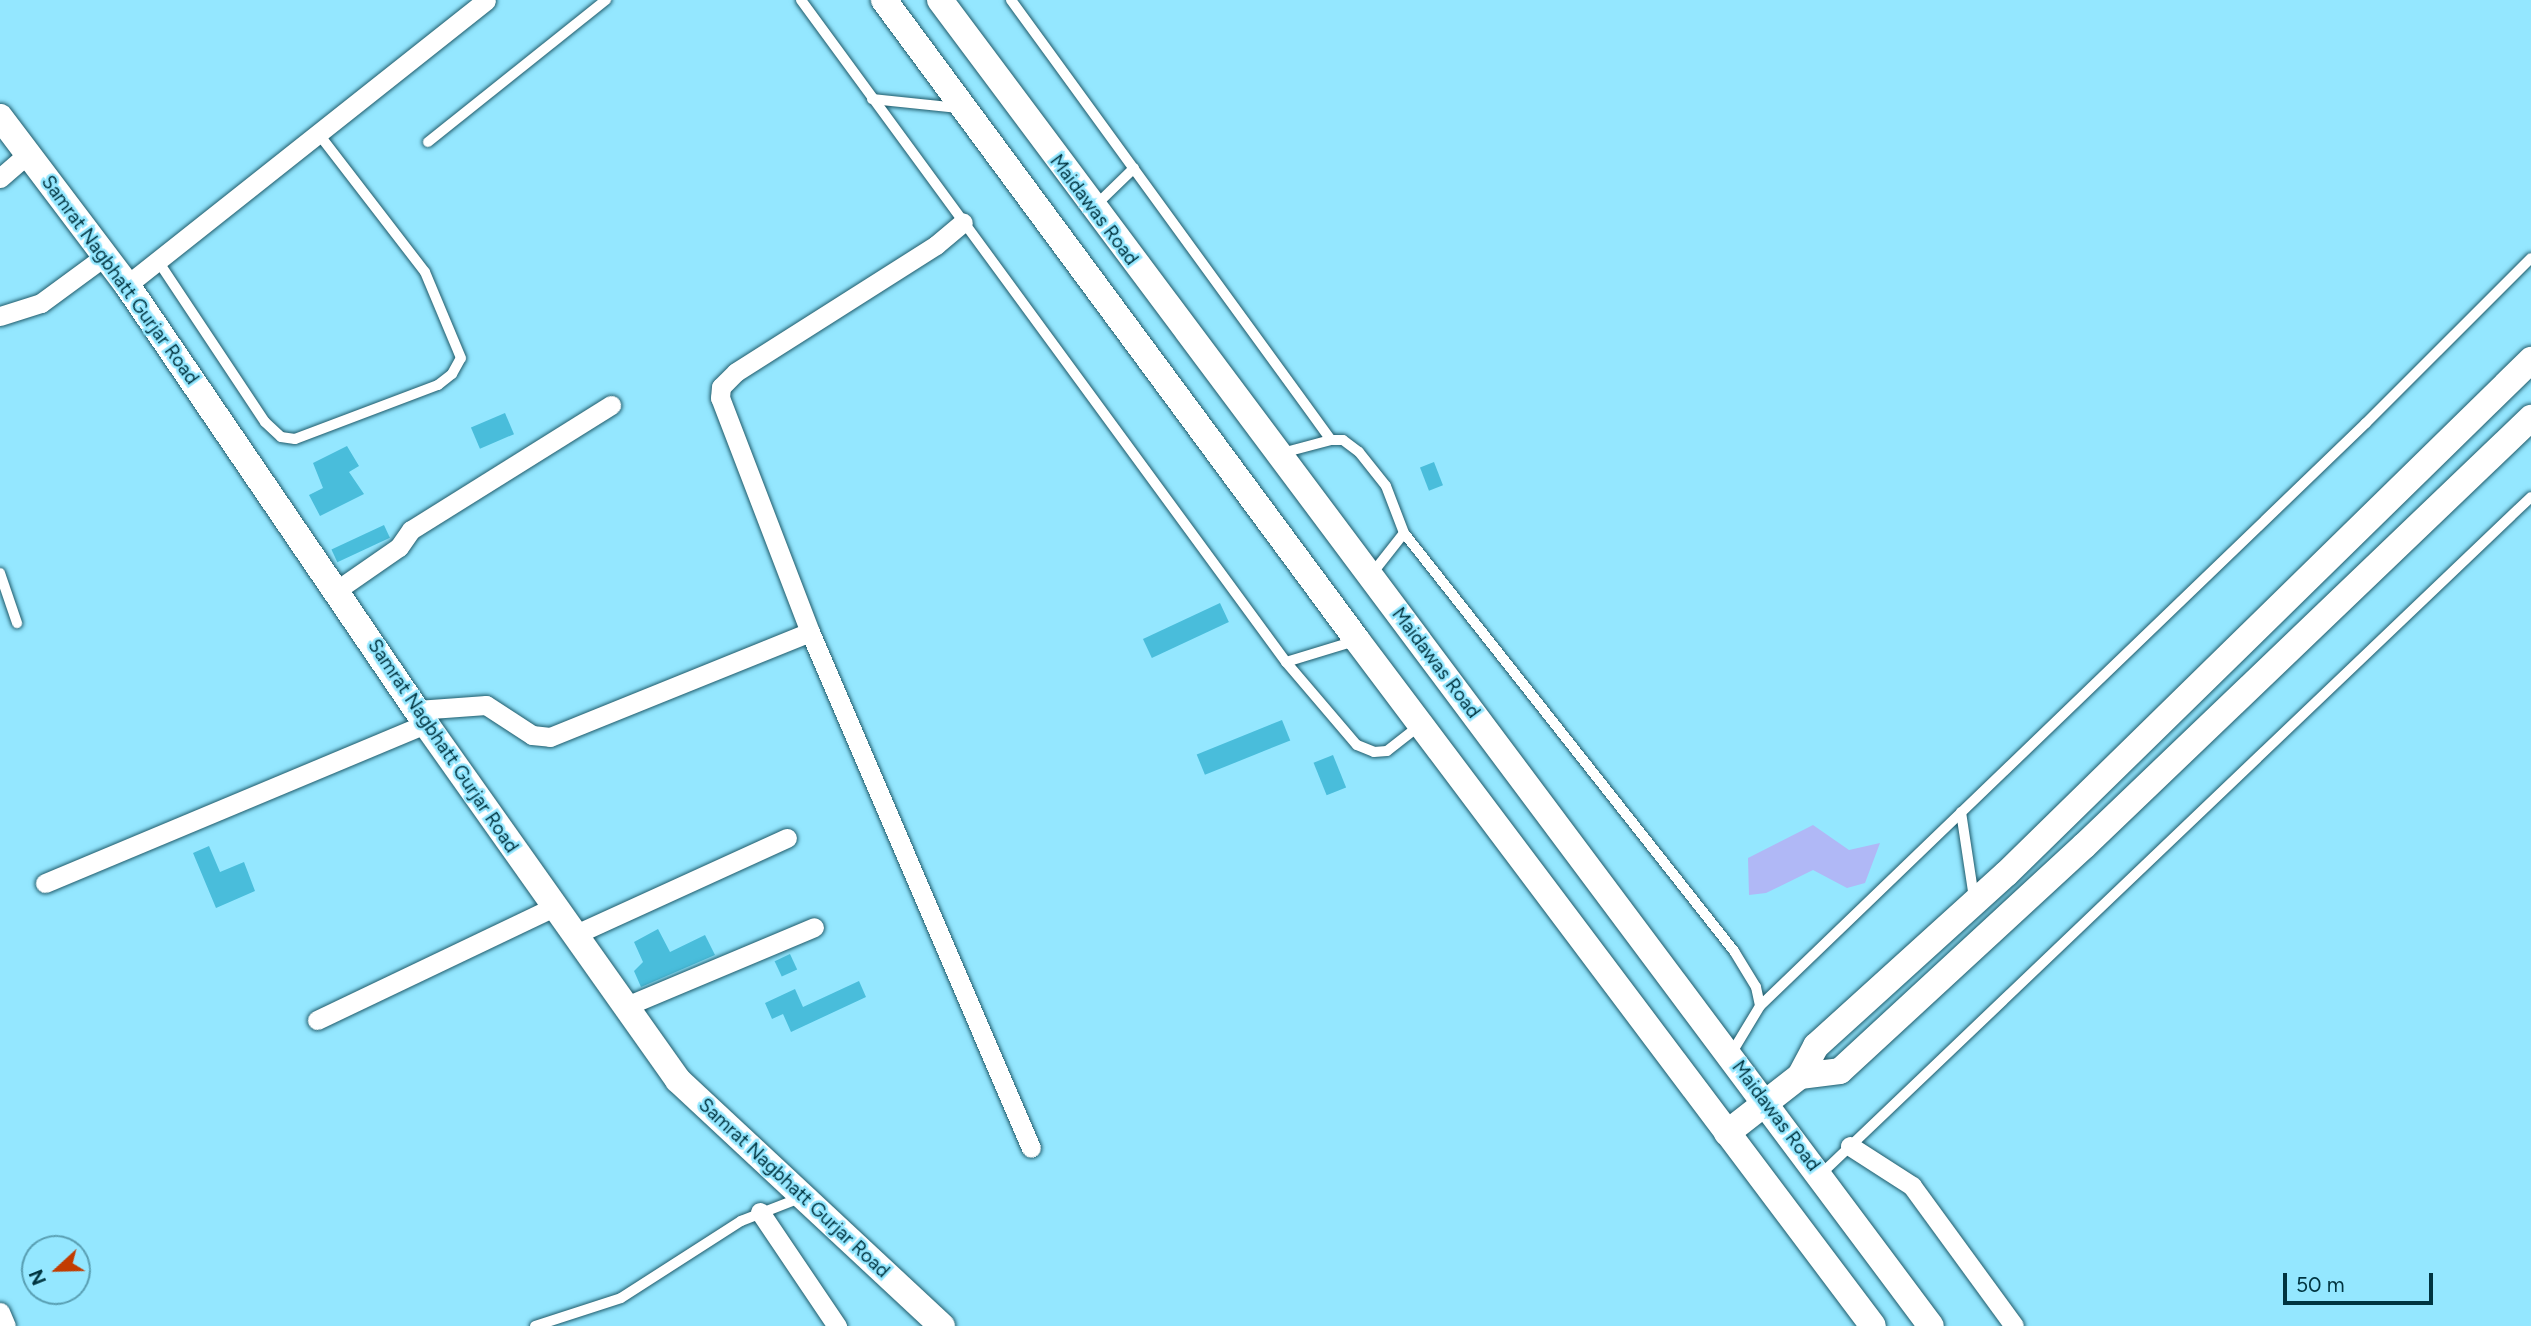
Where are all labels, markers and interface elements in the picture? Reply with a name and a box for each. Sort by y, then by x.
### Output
street label: Maidawas Road [1045,150,1143,270]
street label: Samrat Nagbhatt Gurjar Road [37,171,203,389]
street label: Maidawas Road [1387,603,1485,723]
street label: Samrat Nagbhatt Gurjar Road [363,635,523,857]
street label: Maidawas Road [1727,1056,1825,1176]
street label: Samrat Nagbhatt Gurjar Road [694,1094,894,1282]
north arrow [21,1235,91,1305]
scale bar [2286,1260,2436,1304]
text: N [25,1266,51,1288]
text: 50 m [2296,1272,2345,1297]

